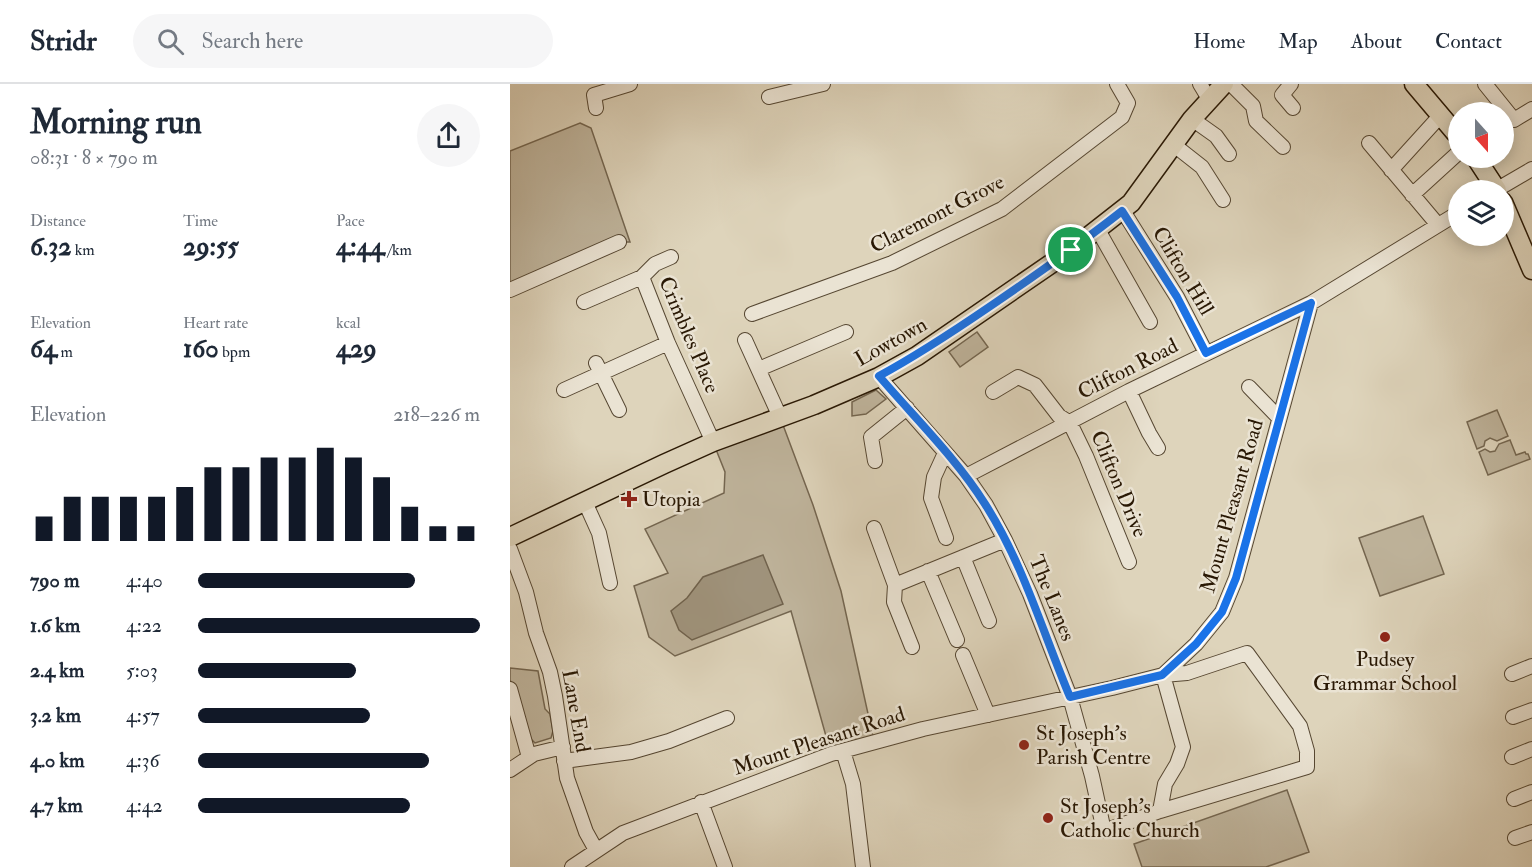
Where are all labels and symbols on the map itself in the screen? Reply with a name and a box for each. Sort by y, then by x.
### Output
north arrow [1448,102,1514,168]
street label: Claremont Grove [865,168,1009,259]
street label: Clifton Hill [1146,222,1220,321]
pin [1045,224,1096,275]
street label: Crimbles Place [652,273,726,398]
street label: Lowtown [850,311,932,373]
street label: Clifton Road [1073,332,1183,406]
street label: Mount Pleasant Road [1194,415,1270,596]
street label: Clifton Drive [1084,427,1154,542]
place label: Utopia [642,486,701,513]
marker: Utopia [620,490,638,508]
street label: The Lanes [1023,551,1081,645]
marker: Pudsey Grammar School [1378,630,1392,644]
place label: Pudsey Grammar School [1313,646,1458,697]
street label: Lane End [555,667,597,755]
street label: Mount Pleasant Road [729,700,909,782]
place label: St Joseph's Parish Centre [1036,720,1151,771]
marker: St Joseph's Parish Centre [1017,738,1031,752]
place label: St Joseph's Catholic Church [1060,793,1200,844]
marker: St Joseph's Catholic Church [1041,811,1055,825]

